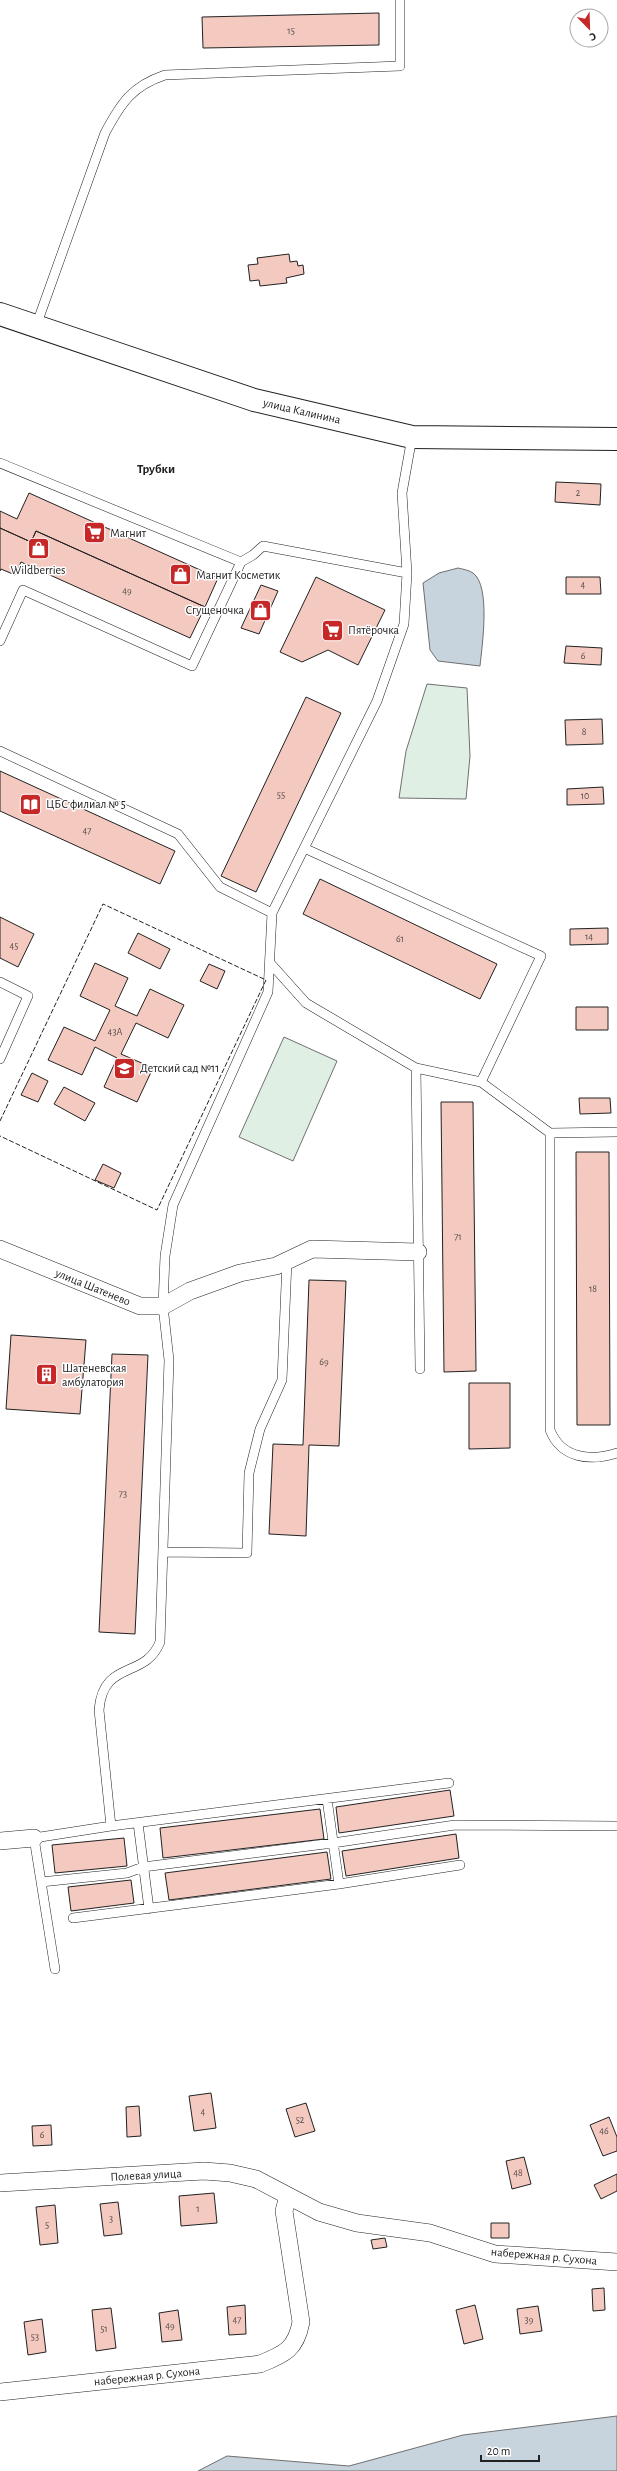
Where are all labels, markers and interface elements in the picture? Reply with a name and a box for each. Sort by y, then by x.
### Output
north arrow [569,8,609,48]
house number: 15 [287,26,295,36]
text: С [588,30,598,43]
street label: улица Калинина [261,396,342,427]
district label: Трубки [137,463,175,476]
house number: 2 [576,488,581,498]
supermarket icon: Магнит [82,520,108,546]
place label: Магнит [110,527,147,539]
shop icon: Wildberries [25,536,51,562]
shop icon: Магнит Косметик [168,562,194,588]
place label: Wildberries [10,564,66,576]
place label: Магнит Косметик [196,569,281,581]
house number: 4 [581,580,586,590]
house number: 49 [122,586,132,596]
shop icon: Сгущеночка [247,597,273,623]
place label: Сгущеночка [185,604,245,617]
supermarket icon: Пятёрочка [320,617,346,643]
place label: Пятёрочка [348,624,400,636]
house number: 6 [581,651,586,661]
house number: 8 [582,727,587,737]
house number: 55 [277,790,285,800]
library icon: ЦБС филиал № 5 [17,791,43,817]
house number: 10 [581,791,589,801]
place label: ЦБС филиал № 5 [46,798,126,810]
house number: 47 [83,826,91,836]
house number: 14 [585,932,593,942]
house number: 61 [396,934,404,944]
house number: 45 [10,941,19,951]
house number: 43А [108,1027,123,1037]
school or university icon: Детский сад №11 [112,1055,138,1081]
place label: Детский сад №11 [140,1062,219,1074]
house number: 71 [454,1232,462,1242]
street label: улица Шатенево [52,1266,132,1309]
house number: 18 [589,1284,597,1294]
house number: 69 [319,1357,329,1367]
building icon: Шатеневская амбулатория [33,1362,59,1388]
place label: Шатеневская амбулатория [62,1362,126,1389]
house number: 73 [119,1489,127,1499]
house number: 4 [201,2107,206,2117]
house number: 52 [296,2115,305,2125]
house number: 46 [599,2126,609,2136]
house number: 6 [40,2130,45,2140]
street label: Полевая улица [110,2167,183,2184]
house number: 48 [513,2168,523,2178]
house number: 1 [196,2204,200,2214]
house number: 3 [109,2214,113,2224]
house number: 5 [45,2220,49,2230]
street label: набережная р. Сухона [490,2245,598,2268]
house number: 47 [233,2315,241,2325]
house number: 39 [525,2315,534,2325]
house number: 49 [165,2321,175,2331]
house number: 51 [100,2324,108,2334]
house number: 53 [31,2332,39,2342]
street label: набережная р. Сухона [93,2364,201,2389]
scale bar [481,2437,539,2463]
text: 20 m [487,2445,510,2457]

